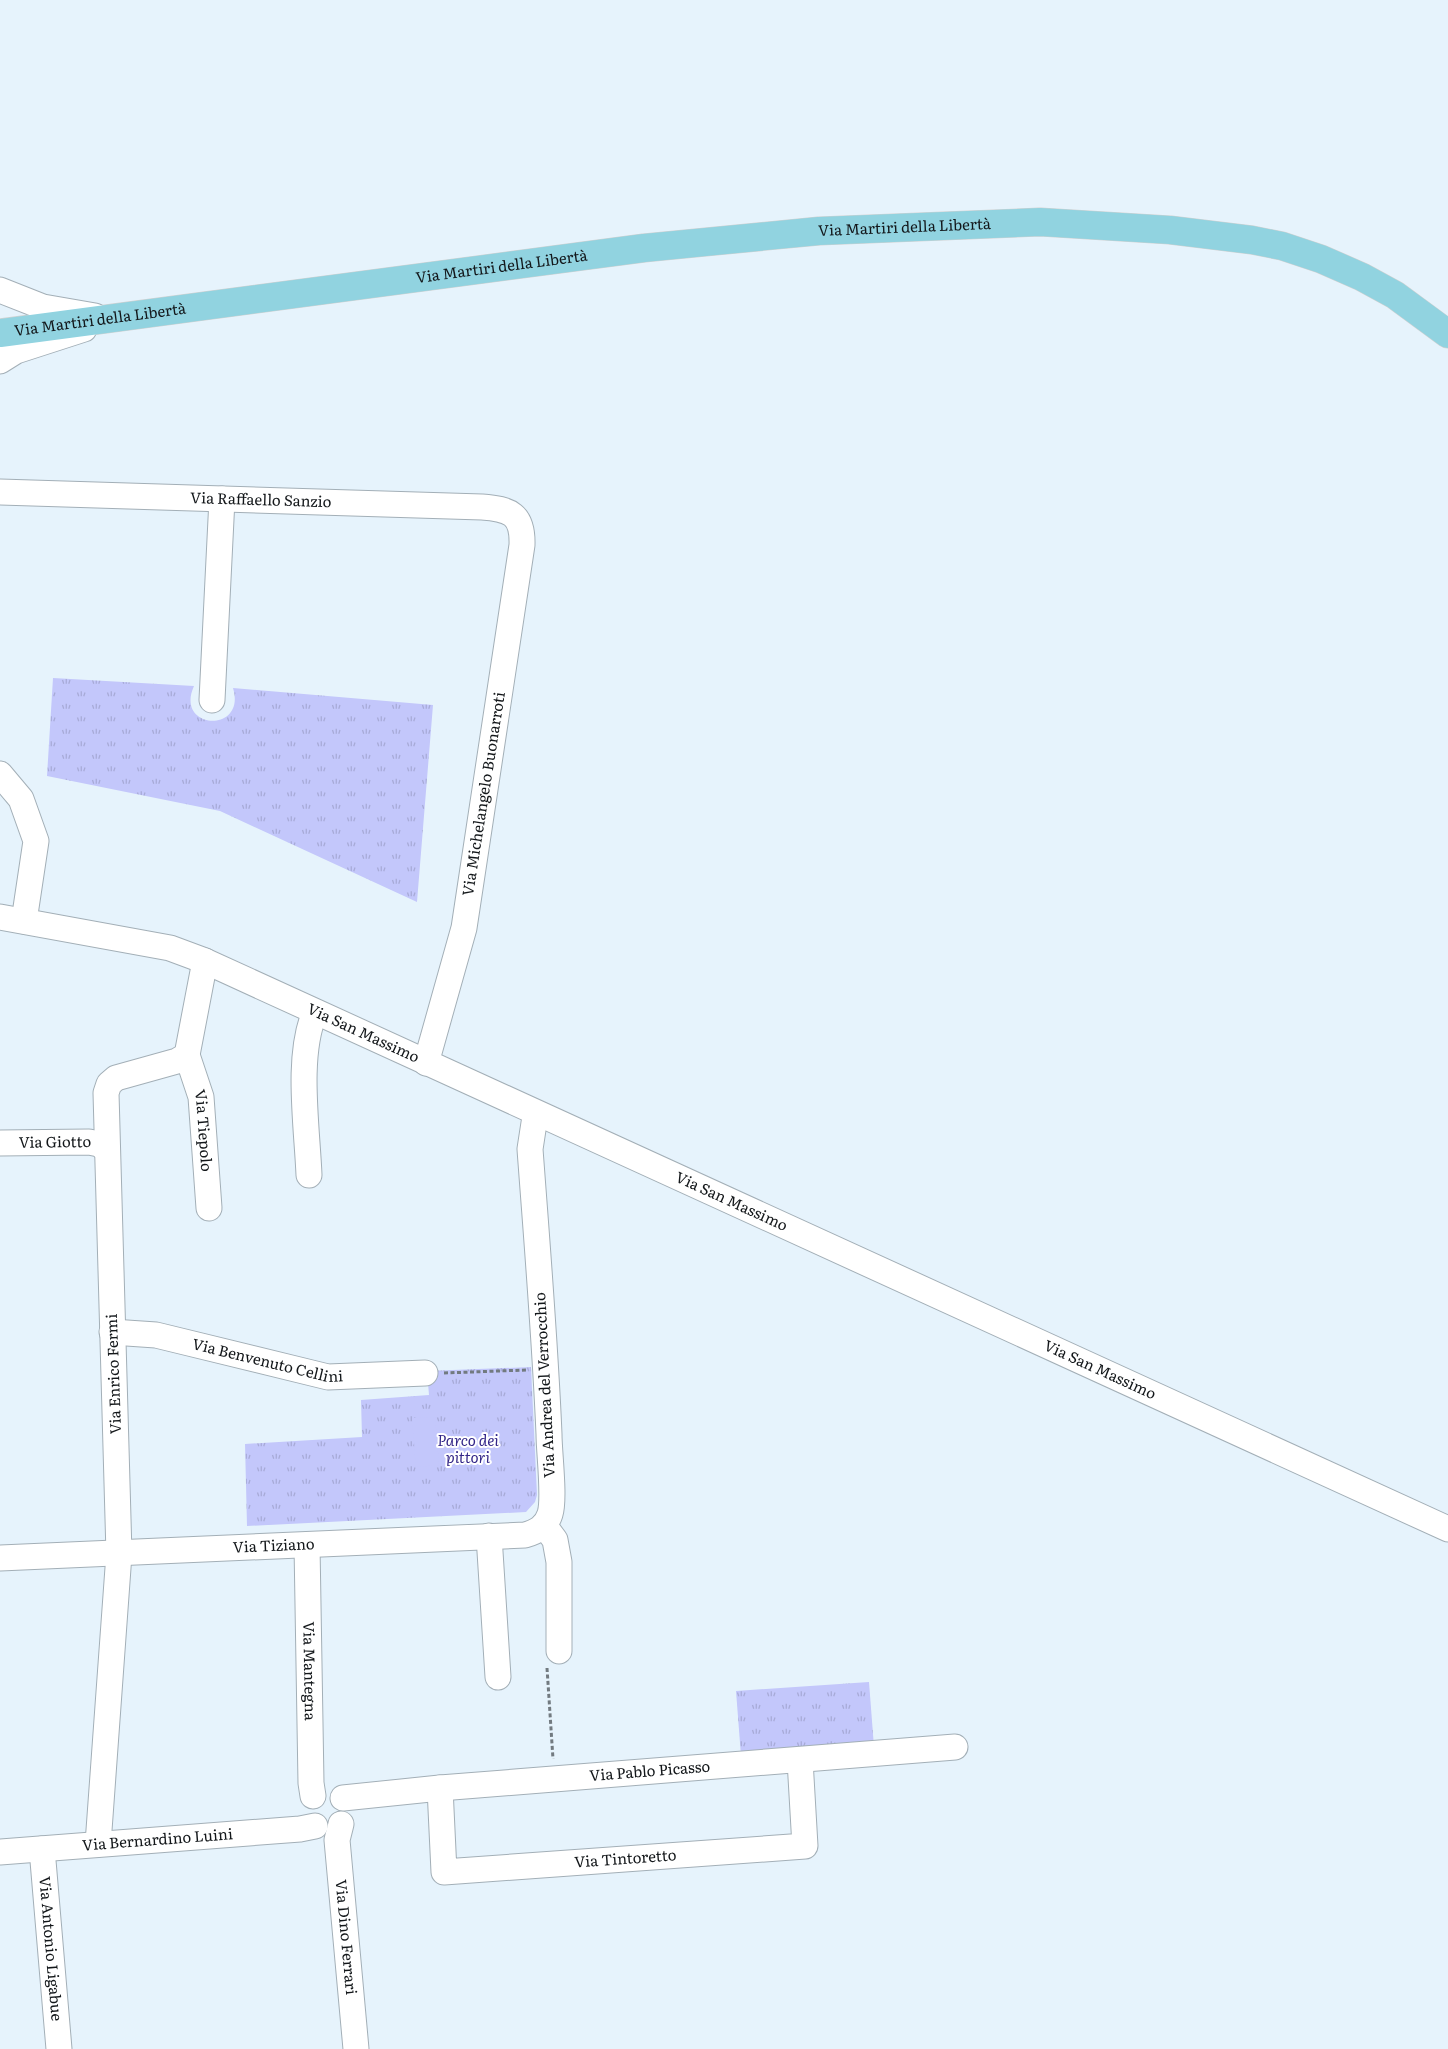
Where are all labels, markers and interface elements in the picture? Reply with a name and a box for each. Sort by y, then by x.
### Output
street label: Via Martiri della Libertà [818,211,992,241]
street label: Via Martiri della Libertà [414,242,590,288]
street label: Via Martiri della Libertà [13,295,188,341]
street label: Via Raffaello Sanzio [190,485,332,512]
street label: Via Michelangelo Buonarroti [455,690,510,897]
street label: Via San Massimo [304,996,424,1068]
street label: Via Tiepolo [189,1086,219,1172]
street label: Via Giotto [19,1129,92,1153]
street label: Via San Massimo [672,1165,792,1236]
street label: Via Andrea del Verrocchio [527,1292,560,1478]
street label: Via Enrico Fermi [99,1313,126,1435]
street label: Via Benvenuto Cellini [190,1331,344,1387]
street label: Via San Massimo [1041,1333,1161,1404]
park label: Parco dei pittori [437,1428,499,1468]
street label: Via Tiziano [232,1531,315,1558]
street label: Via Mantegna [298,1621,323,1722]
street label: Via Pablo Picasso [588,1754,711,1786]
street label: Via Bernardino Luini [81,1821,234,1856]
street label: Via Tintoretto [573,1842,677,1873]
street label: Via Antonio Ligabue [34,1875,70,2022]
street label: Via Dino Ferrari [331,1878,364,1996]

